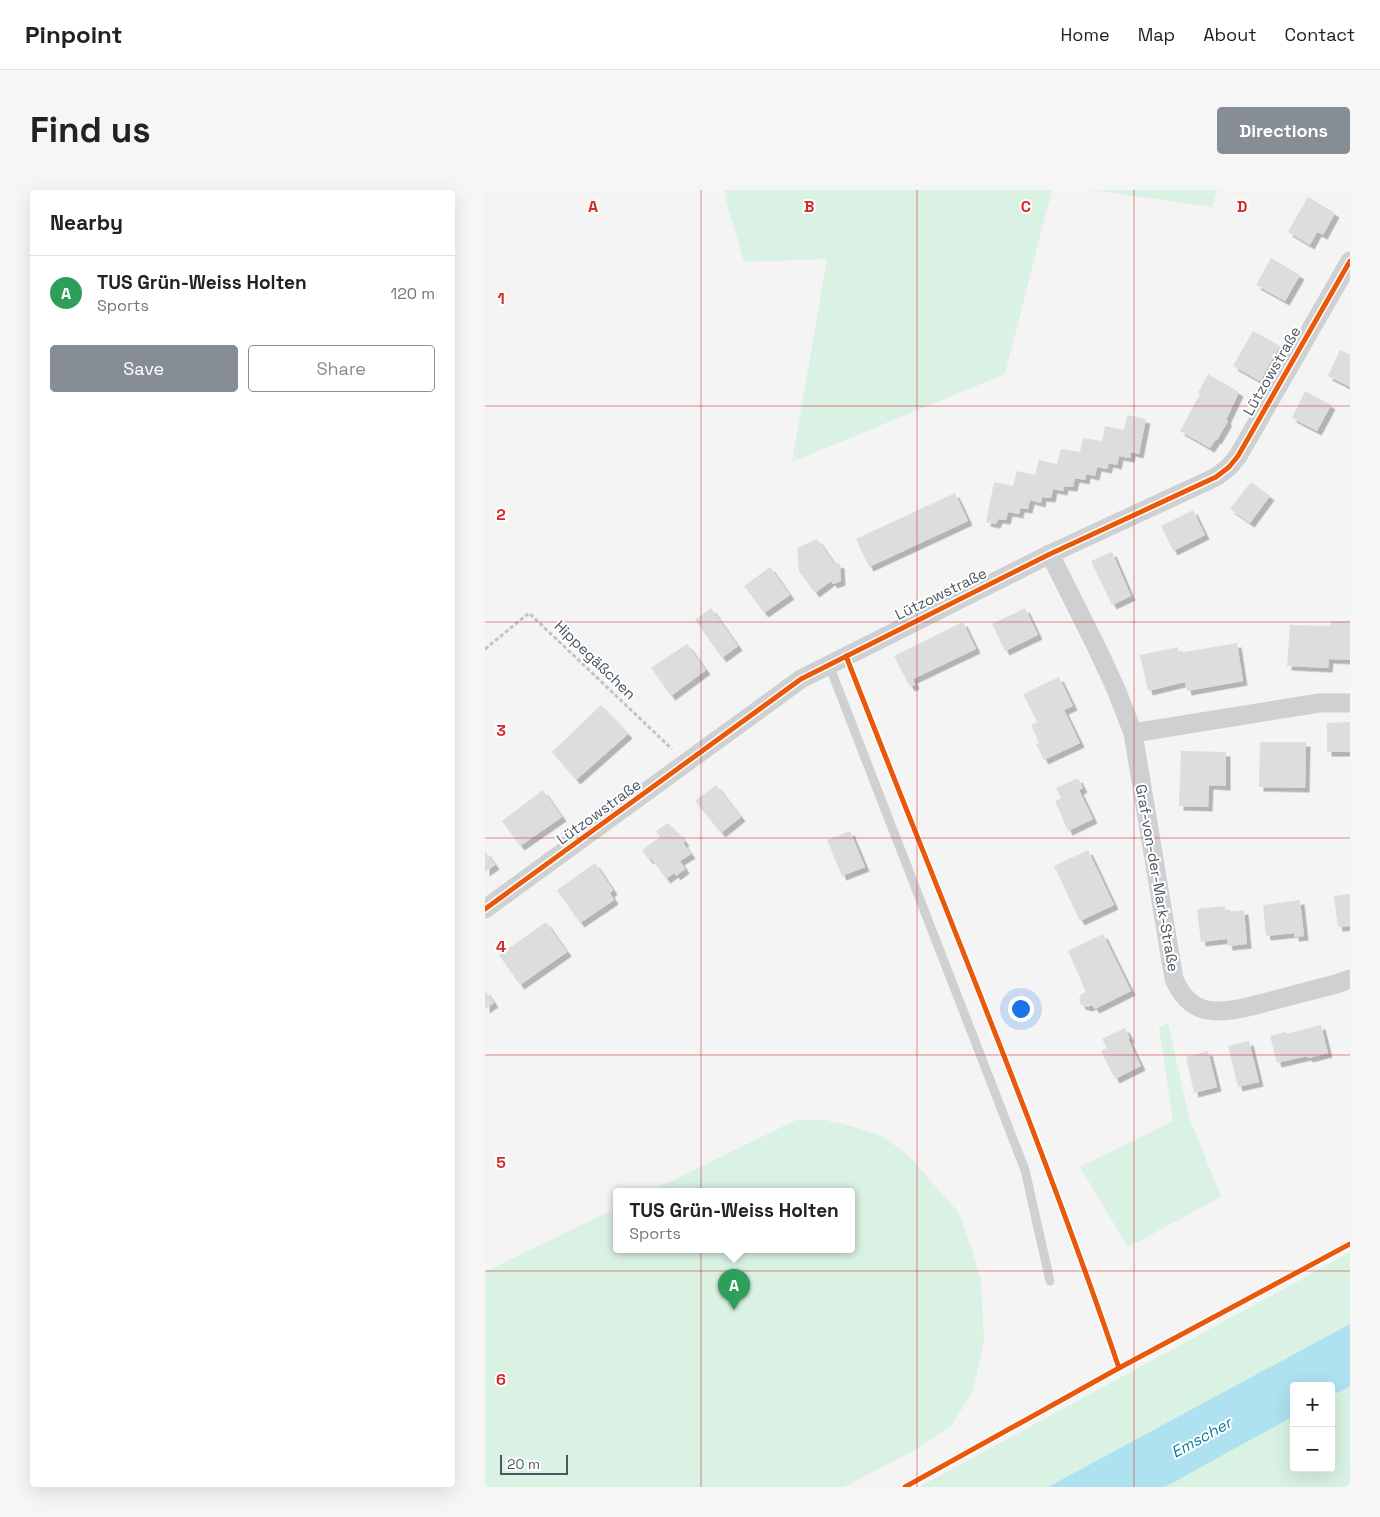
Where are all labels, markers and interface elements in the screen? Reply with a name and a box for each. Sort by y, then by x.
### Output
text: Pinpoint [25,19,122,50]
text: Home [1061,23,1110,46]
text: Map [1138,23,1175,46]
text: About [1203,23,1257,46]
text: Contact [1285,23,1355,46]
button: Directions [1217,107,1350,154]
text: Find us [30,108,151,152]
text: A [588,196,598,217]
text: B [804,196,814,217]
text: C [1021,196,1031,217]
text: D [1237,196,1247,217]
text: Nearby [50,209,123,236]
text: TUS Grün-Weiss Holten [97,270,307,295]
text: A [61,283,71,304]
text: 120 m [391,283,435,304]
text: 1 [497,288,505,309]
text: Sports [97,295,149,316]
street label: Lützowstraße [1238,323,1305,419]
button: Save [50,345,238,392]
button: Share [248,345,435,392]
text: 2 [496,504,506,525]
street label: Lützowstraße [892,563,990,624]
street label: Hippegäßchen [551,616,640,703]
text: 3 [496,720,506,741]
street label: Lützowstraße [553,775,645,849]
street label: Graf-von-der-Mark-Straße [1132,783,1183,973]
text: 4 [496,936,506,957]
your location [1008,996,1034,1022]
text: 5 [496,1152,506,1173]
popup [613,1188,855,1253]
text: TUS Grün-Weiss Holten [629,1198,839,1223]
text: Sports [629,1223,681,1244]
pin: A [718,1269,750,1310]
text: 6 [496,1369,506,1390]
map controls [1290,1382,1335,1472]
button: + [1290,1382,1335,1427]
water label: Emscher [1167,1411,1237,1463]
button: − [1290,1427,1335,1472]
scale bar [500,1452,567,1475]
text: 20 m [507,1455,540,1473]

